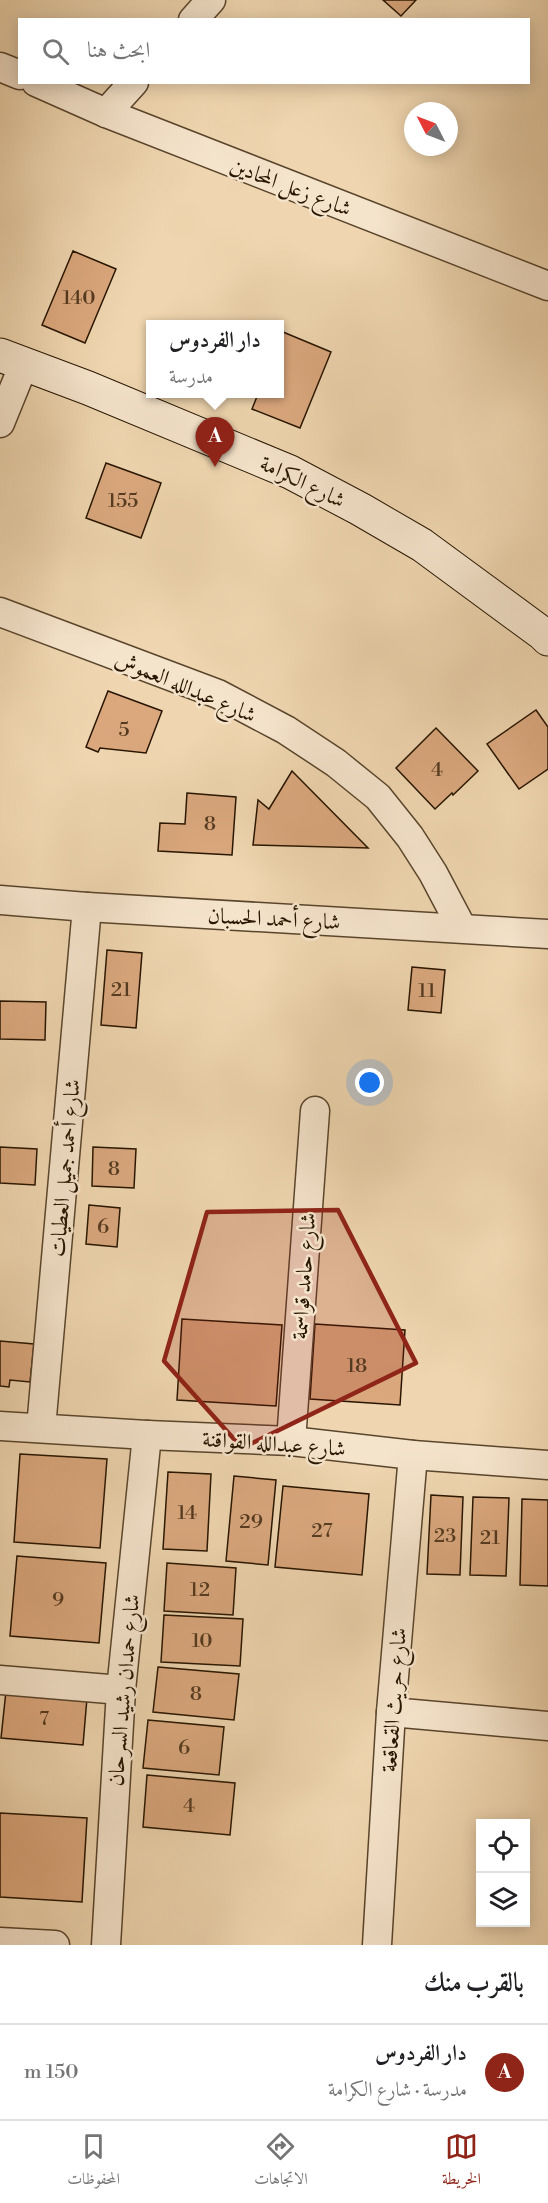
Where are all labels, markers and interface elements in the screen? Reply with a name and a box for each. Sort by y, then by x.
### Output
search box [18,18,530,84]
icon: search [39,35,72,68]
text: ابحث هنا [87,37,150,64]
north arrow [404,102,458,156]
street label: شارع زعل المحادين [224,152,355,227]
house number: 140 [63,286,95,311]
popup [146,320,284,398]
text: دار الفردوس [169,327,261,354]
text: مدرسة [169,365,213,390]
pin: A [196,418,234,467]
street label: شارع الكرامة [253,450,349,518]
house number: 155 [108,489,138,514]
street label: شارع عبدالله العموش [109,646,260,733]
house number: 5 [118,718,130,743]
house number: 4 [431,758,443,783]
house number: 8 [204,812,216,837]
street label: شارع أحمد الحسبان [207,900,341,940]
house number: 21 [111,978,132,1003]
house number: 11 [418,979,436,1004]
your location [355,1068,384,1097]
street label: شارع أحمد جميل العطيات [41,1078,91,1259]
house number: 8 [108,1157,120,1182]
street label: شارع حامد قواسمة [287,1212,326,1341]
house number: 6 [97,1215,109,1240]
house number: 18 [347,1354,367,1379]
street label: شارع عبدالله القواقنة [201,1426,347,1467]
house number: 14 [177,1501,197,1526]
house number: 29 [239,1510,263,1535]
house number: 27 [311,1519,333,1544]
house number: 23 [434,1524,456,1549]
house number: 21 [480,1526,501,1551]
house number: 12 [190,1578,210,1603]
house number: 9 [52,1588,64,1613]
street label: شارع حمدان رشيد السرحان [103,1593,150,1788]
street label: شارع حريث القعاقعة [376,1627,417,1774]
house number: 10 [191,1629,213,1654]
house number: 8 [190,1682,202,1707]
house number: 7 [39,1707,49,1732]
house number: 6 [178,1736,190,1761]
house number: 4 [183,1794,195,1819]
map controls [476,1819,530,1927]
button: locate [476,1819,530,1873]
button: layers [476,1873,530,1927]
text: بالقرب منك [424,1967,524,1999]
text: دار الفردوس [375,2040,467,2067]
text: 150 m [24,2060,79,2085]
text: A [497,2060,512,2085]
text: مدرسة · شارع الكرامة [328,2078,467,2103]
tab: المحفوظات [67,2130,120,2194]
tab: الاتجاهات [254,2130,308,2194]
tab: الخريطة [442,2130,481,2194]

